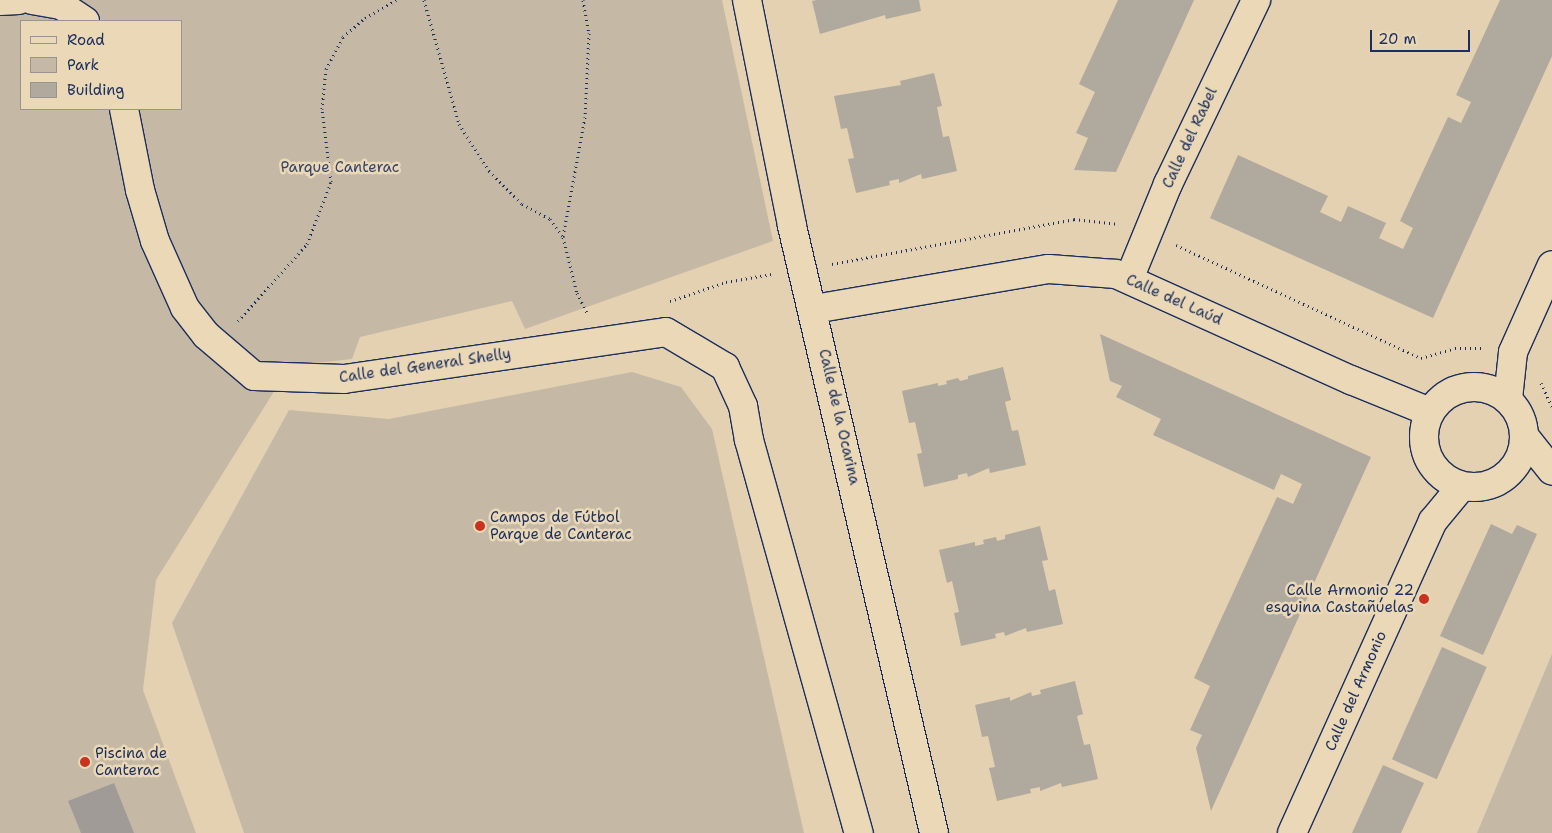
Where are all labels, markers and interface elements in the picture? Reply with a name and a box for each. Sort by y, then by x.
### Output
legend [20,20,182,110]
scale bar [1372,20,1472,52]
text: 20 m [1378,29,1417,49]
text: Road [67,30,105,50]
text: Park [67,55,99,75]
text: Building [67,80,124,100]
street label: Calle del Rabel [1159,85,1221,191]
park label: Parque Canterac [281,159,399,177]
street label: Calle del Laúd [1123,271,1225,329]
street label: Calle del General Shelly [338,345,512,387]
street label: Calle de la Ocarina [815,347,863,487]
place label: Campos de Fútbol Parque de Canterac [490,508,632,543]
marker: Campos de Fútbol Parque de Canterac [474,520,486,532]
place label: Calle Armonio 22 esquina Castañuelas [1265,581,1414,616]
marker: Calle Armonio 22 esquina Castañuelas [1418,593,1430,605]
street label: Calle del Armonio [1321,628,1391,754]
place label: Piscina de Canterac [95,744,167,779]
marker: Piscina de Canterac [79,756,91,768]

